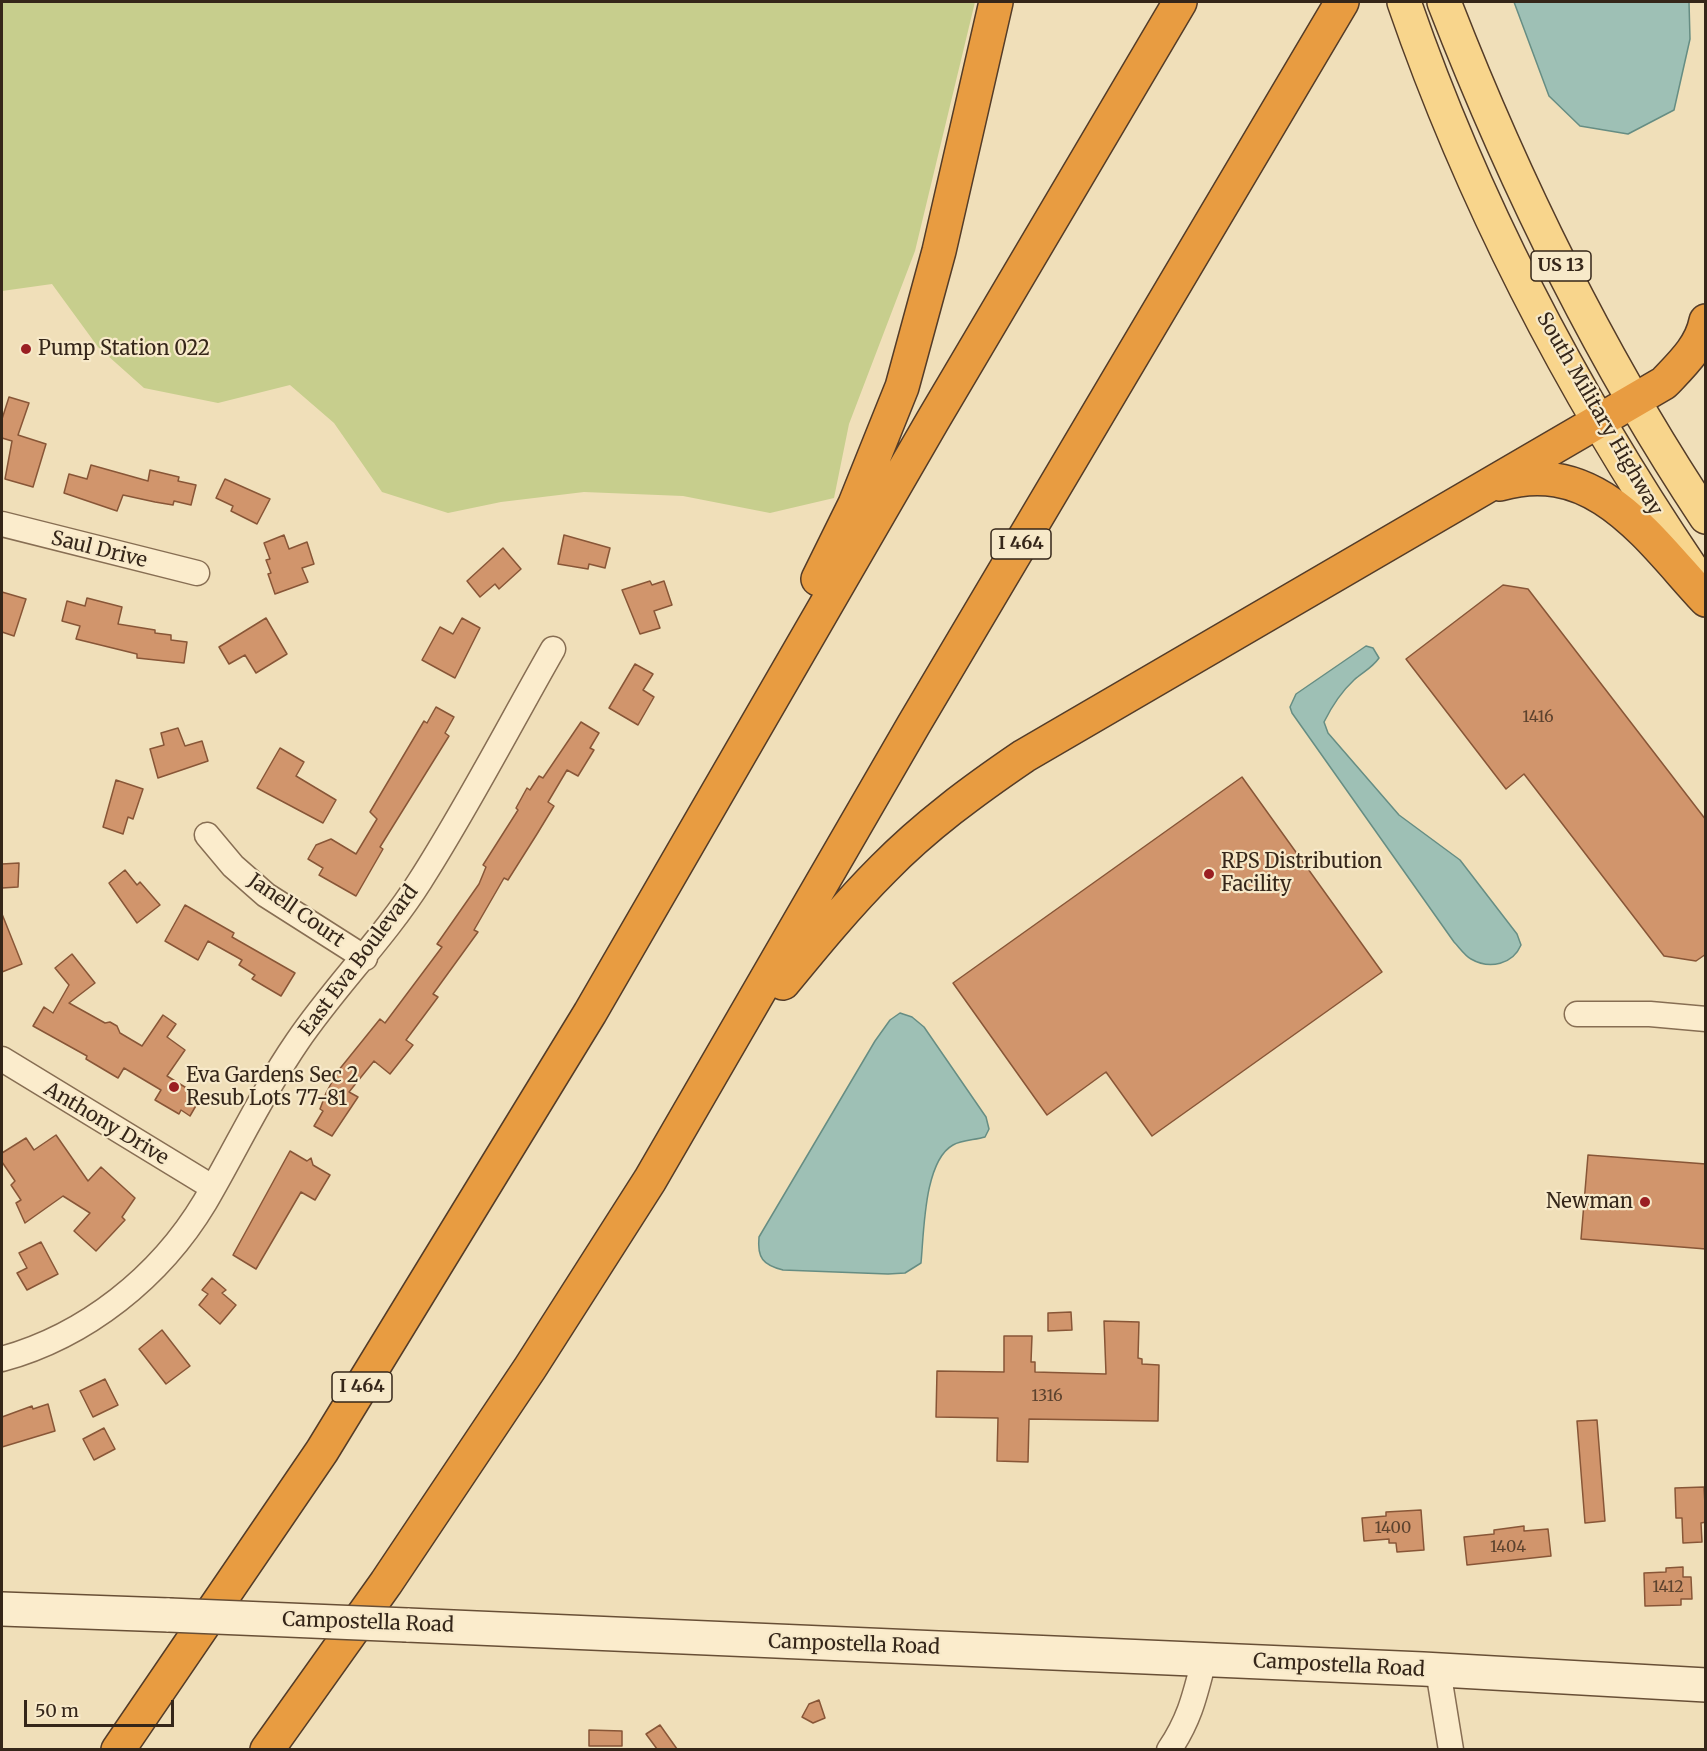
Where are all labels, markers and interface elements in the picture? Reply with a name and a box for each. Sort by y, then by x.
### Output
road number: US 13 [1531,251,1591,281]
street label: South Military Highway [1531,308,1667,520]
place label: Pump Station 022 [38,337,210,361]
marker: Pump Station 022 [19,342,33,356]
street label: Saul Drive [49,526,149,574]
road number: I 464 [991,529,1051,559]
house number: 1416 [1522,707,1554,727]
place label: RPS Distribution Facility [1221,850,1382,897]
marker: RPS Distribution Facility [1202,867,1216,881]
street label: Janell Court [243,869,349,953]
street label: East Eva Boulevard [294,881,424,1041]
place label: Eva Gardens Sec 2 Resub Lots 77-81 [186,1064,359,1111]
street label: Anthony Drive [40,1077,172,1171]
marker: Eva Gardens Sec 2 Resub Lots 77-81 [167,1080,181,1094]
place label: Newman [1546,1190,1633,1214]
marker: Newman [1638,1195,1652,1209]
road number: I 464 [332,1372,392,1402]
house number: 1316 [1031,1386,1063,1406]
house number: 1400 [1375,1518,1411,1538]
house number: 1404 [1490,1537,1526,1557]
house number: 1412 [1652,1577,1684,1597]
street label: Campostella Road [282,1608,454,1638]
street label: Campostella Road [768,1630,940,1660]
street label: Campostella Road [1253,1650,1425,1682]
scale bar [27,1688,177,1726]
text: 50 m [35,1699,79,1722]

